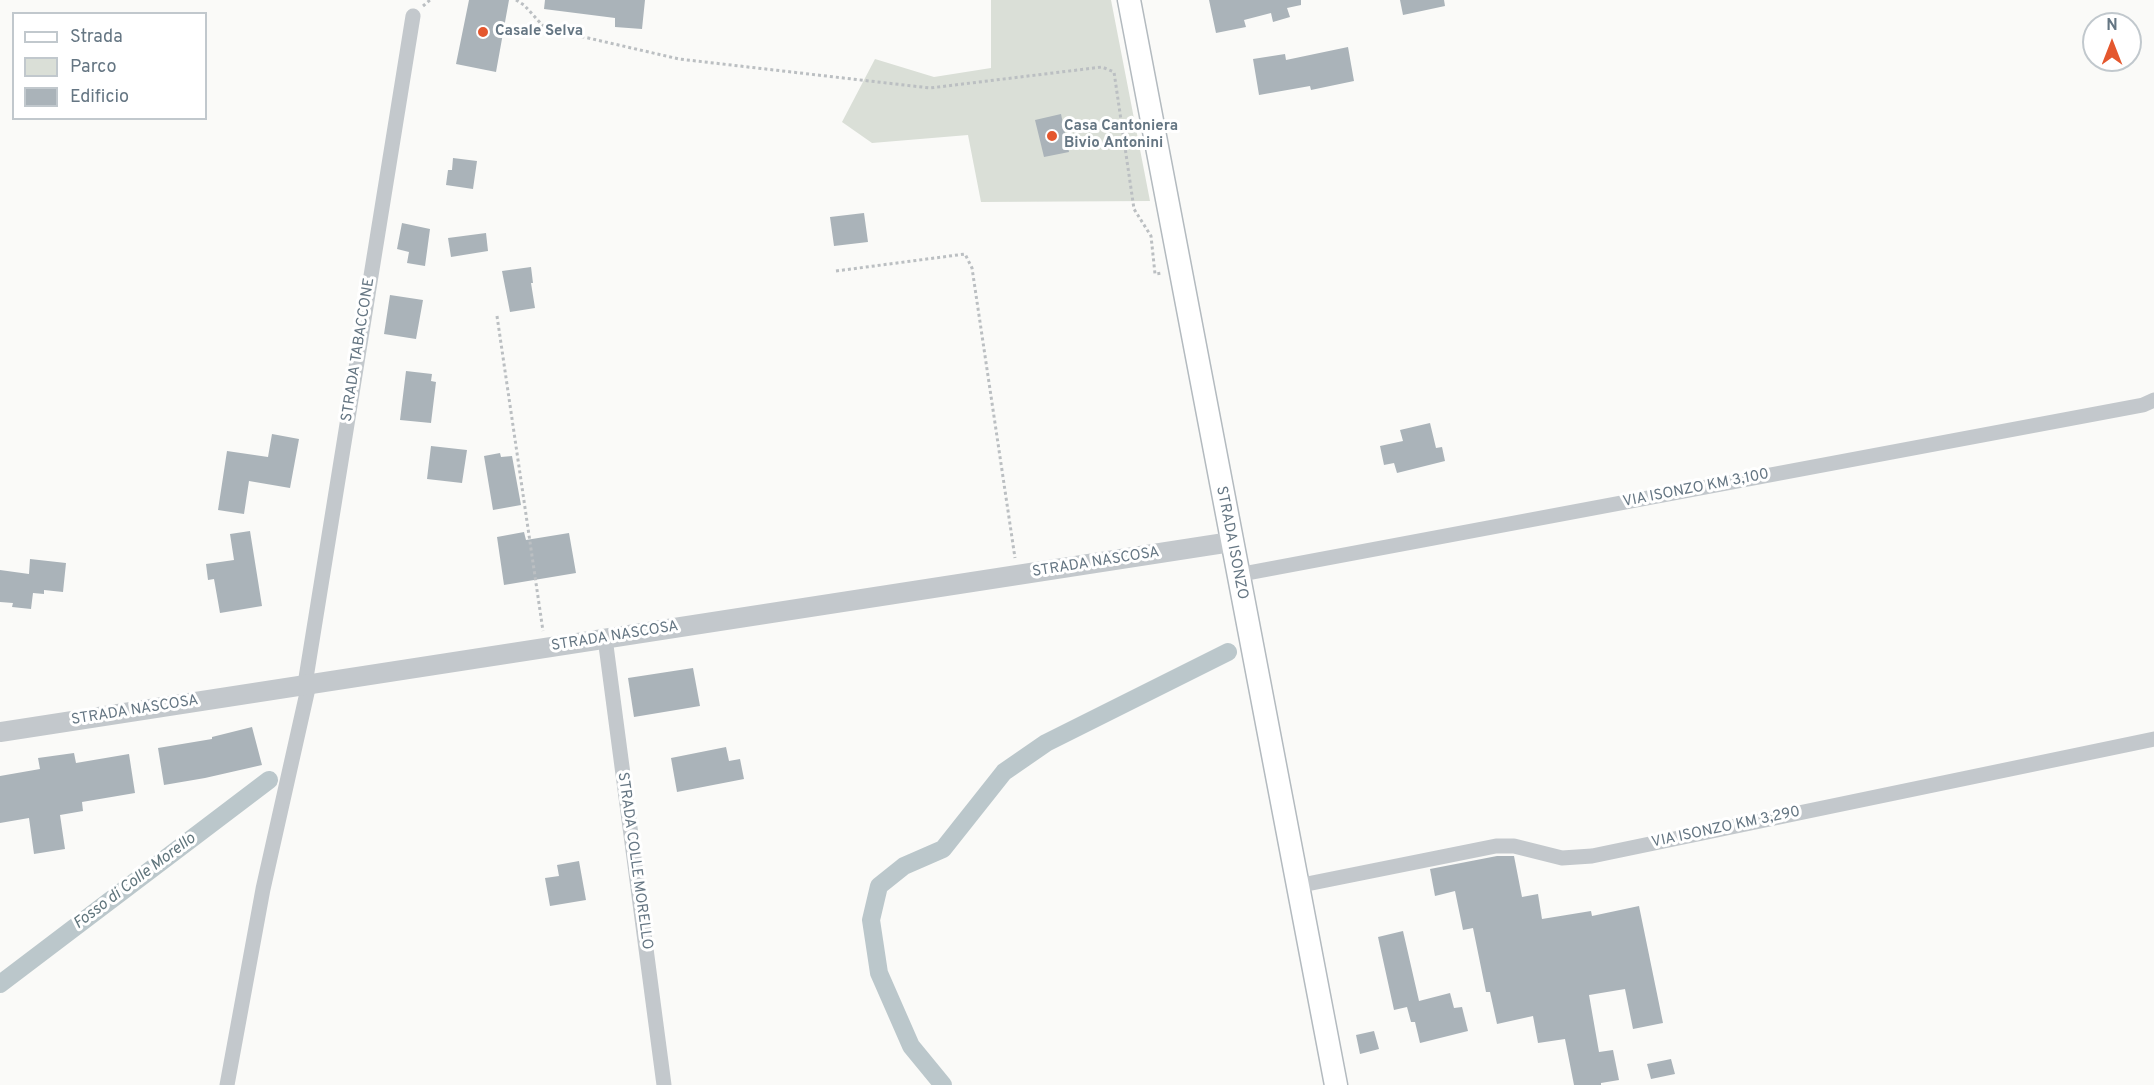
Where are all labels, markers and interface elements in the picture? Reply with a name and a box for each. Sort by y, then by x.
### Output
legend [12,12,207,120]
north arrow [2082,12,2142,72]
text: N [2106,16,2118,36]
place label: Casale Selva [495,23,583,41]
marker: Casale Selva [476,25,490,39]
text: Strada [70,26,123,49]
text: Parco [70,56,116,79]
text: Edificio [70,86,129,109]
place label: Casa Cantoniera Bivio Antonini [1064,118,1178,153]
marker: Casa Cantoniera Bivio Antonini [1045,129,1059,143]
street label: STRADA TABACCONE [339,277,379,423]
street label: VIA ISONZO KM 3,100 [1621,466,1771,512]
street label: STRADA ISONZO [1211,485,1251,601]
street label: STRADA NASCOSA [1031,544,1161,582]
street label: STRADA NASCOSA [550,618,680,656]
street label: STRADA NASCOSA [70,692,200,730]
street label: STRADA COLLE MORELLO [613,771,655,951]
street label: VIA ISONZO KM 3,290 [1650,803,1802,853]
water label: Fosso di Colle Morello [70,830,200,934]

